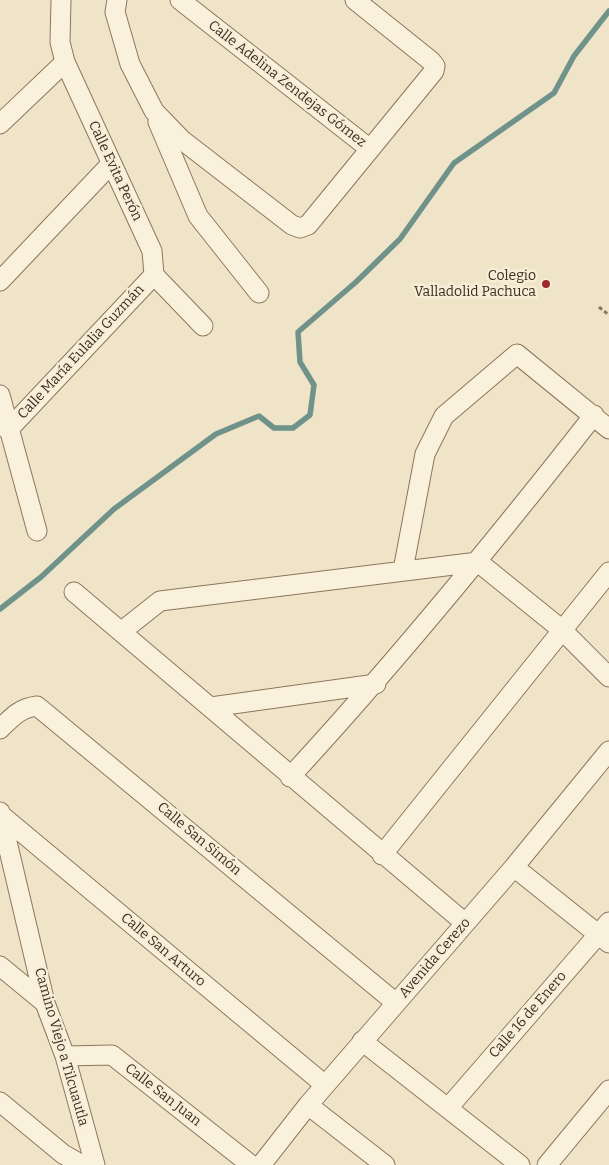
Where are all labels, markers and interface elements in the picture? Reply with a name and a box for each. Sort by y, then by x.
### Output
street label: Calle Adelina Zendejas Gómez [205,17,369,151]
street label: Calle Evita Perón [84,118,146,224]
place label: Colegio Valladolid Pachuca [414,268,536,300]
marker: Colegio Valladolid Pachuca [540,278,552,290]
street label: Calle María Eulalia Guzmán [14,281,148,423]
street label: Calle San Simón [153,799,245,879]
street label: Calle San Arturo [117,910,209,990]
street label: Avenida Cerezo [396,915,474,1001]
street label: Camino Viejo a Tilcuautla [30,966,92,1128]
street label: Calle 16 de Enero [486,968,570,1062]
street label: Calle San Juan [122,1060,204,1130]

